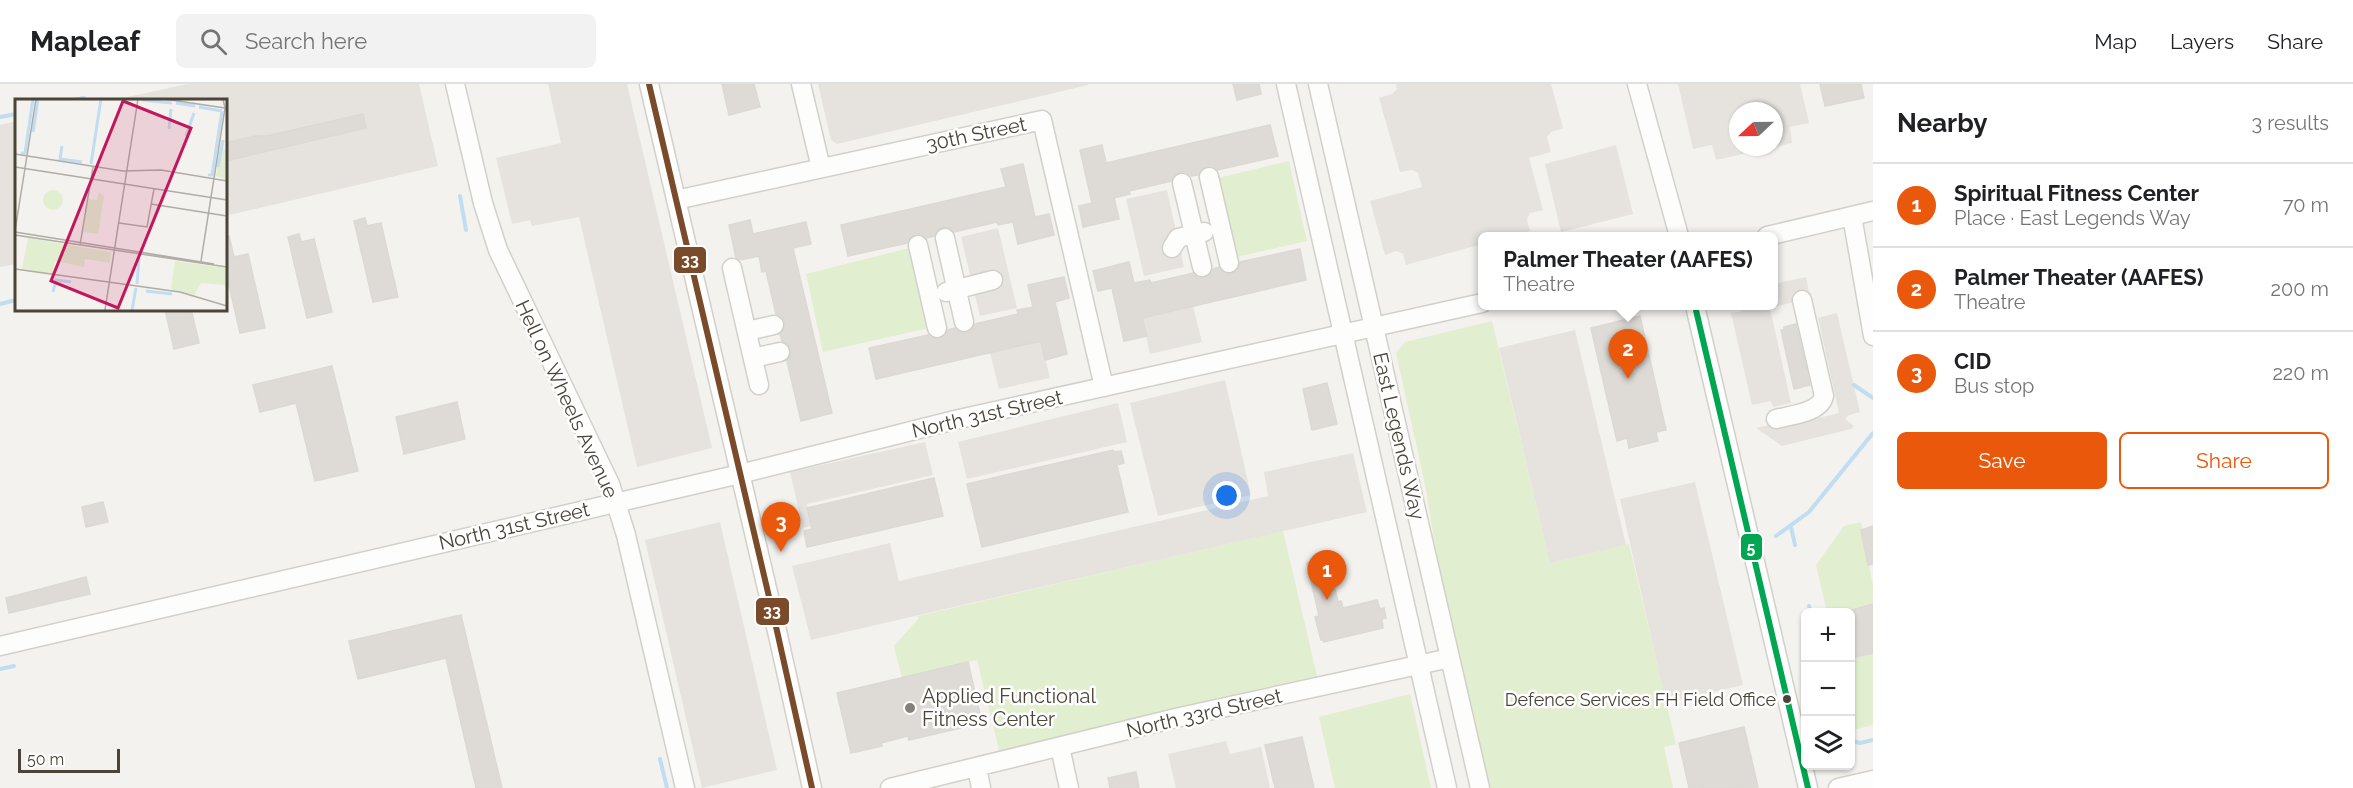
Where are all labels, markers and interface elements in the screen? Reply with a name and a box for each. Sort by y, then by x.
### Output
search box [176,14,596,68]
text: Mapleaf [30,25,140,58]
icon: search [197,25,230,58]
text: Search here [245,28,367,54]
text: Map [2094,29,2137,54]
text: Layers [2170,29,2234,54]
text: Share [2267,29,2323,54]
inset map [15,99,226,310]
north arrow [1729,102,1783,156]
text: Nearby [1897,108,1987,138]
text: 3 results [2251,111,2329,135]
street label: 30th Street [924,112,1029,156]
text: Spiritual Fitness Center [1954,180,2199,206]
text: 1 [1912,193,1921,217]
text: 70 m [2283,193,2329,217]
text: Place · East Legends Way [1954,206,2191,230]
popup [1478,232,1778,310]
line badge: 33 [673,246,707,274]
text: Palmer Theater (AAFES) [1503,246,1753,272]
text: 33 [681,251,699,270]
text: Palmer Theater (AAFES) [1954,264,2204,290]
text: Theatre [1503,272,1575,296]
text: 2 [1911,277,1922,301]
text: 200 m [2271,277,2329,301]
text: Theatre [1954,290,2026,314]
street label: Hell on Wheels Avenue [511,296,624,502]
pin: 2 [1608,330,1648,379]
text: CID [1954,348,1991,374]
street label: East Legends Way [1368,350,1430,522]
text: 3 [1911,361,1922,385]
text: 220 m [2272,361,2329,385]
text: Bus stop [1954,374,2034,398]
street label: North 31st Street [909,385,1065,443]
button: Save [1897,432,2107,489]
button: Share [2119,432,2329,489]
your location [1212,481,1241,510]
street label: North 31st Street [436,497,592,555]
pin: 3 [762,502,800,552]
line badge: 5 [1740,533,1763,561]
text: 5 [1747,538,1756,557]
pin: 1 [1308,550,1346,600]
line badge: 33 [755,597,790,626]
text: 33 [763,602,781,621]
map controls [1801,608,1855,770]
button: + [1801,608,1855,662]
button: − [1801,662,1855,716]
street label: North 33rd Street [1124,683,1284,743]
place label: Applied Functional Fitness Center [922,684,1096,731]
place label: Defence Services FH Field Office [1505,689,1776,710]
marker: Defence Services FH Field Office [1781,693,1793,705]
marker: Applied Functional Fitness Center [903,701,917,715]
button: layers [1801,716,1855,770]
scale bar [18,746,120,774]
text: 50 m [27,750,64,769]

